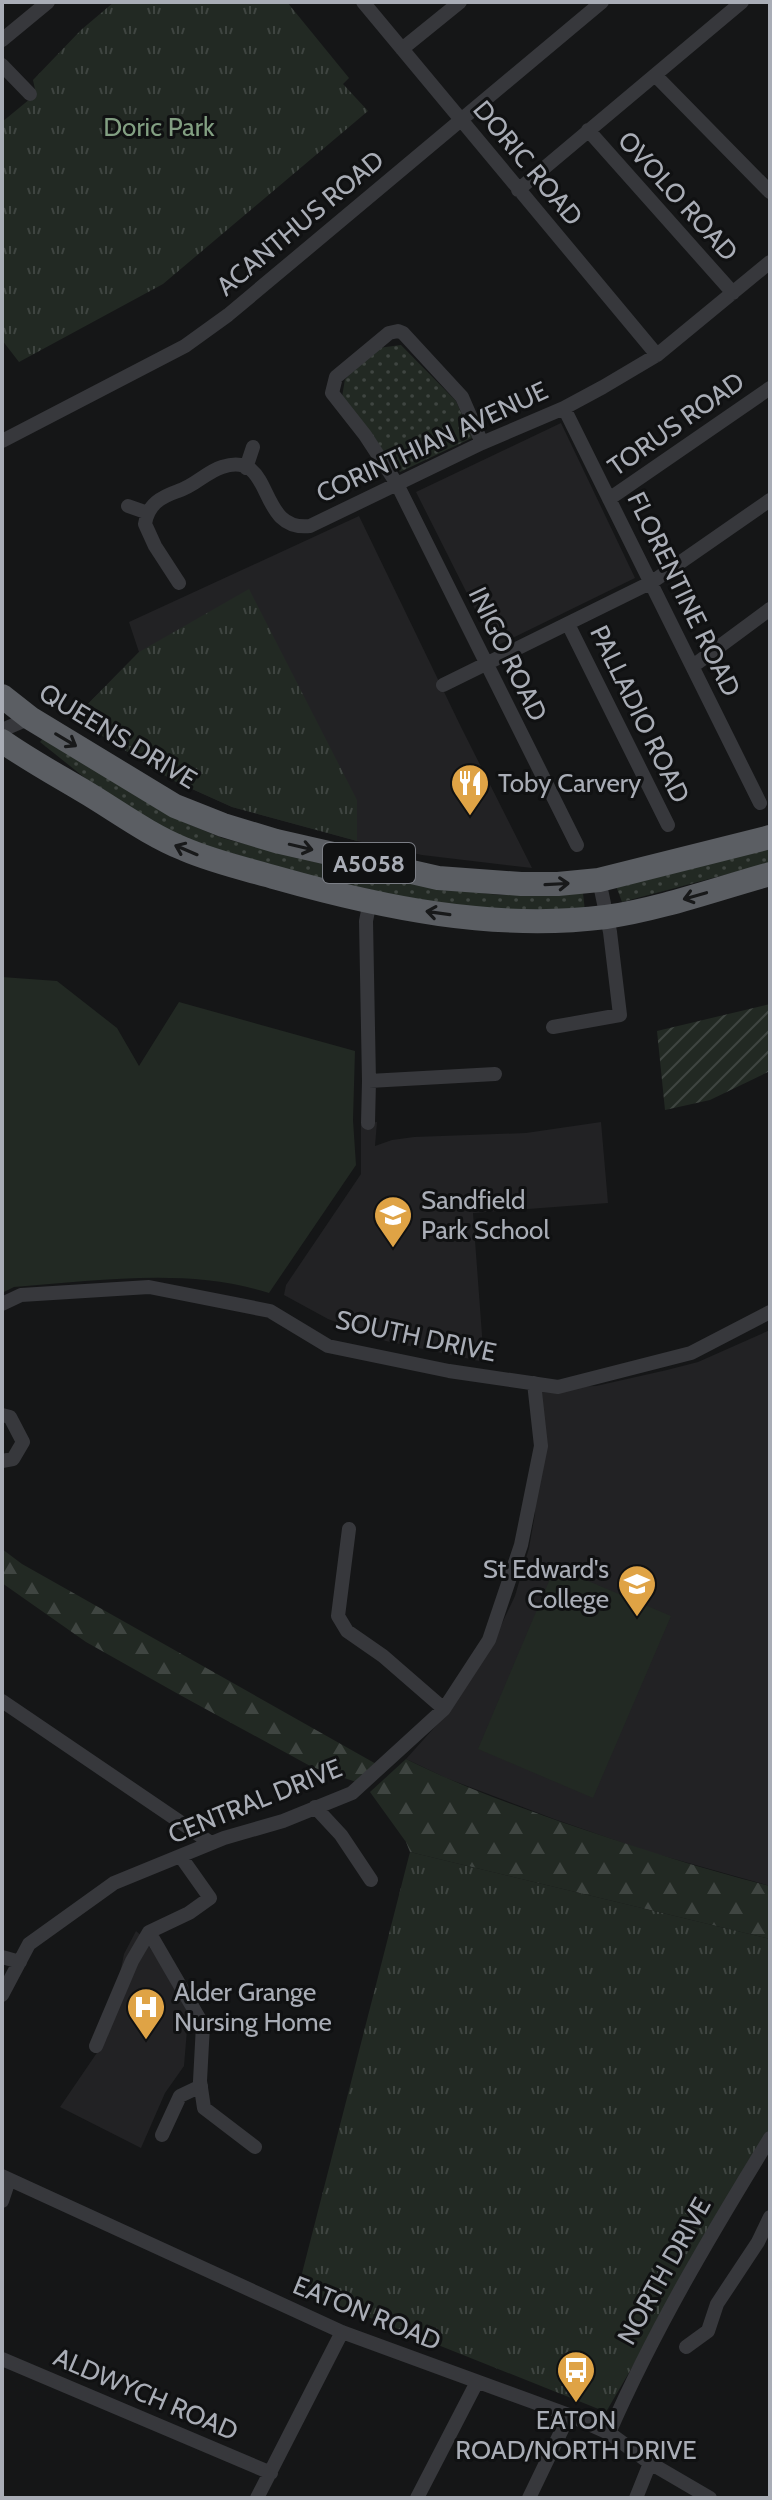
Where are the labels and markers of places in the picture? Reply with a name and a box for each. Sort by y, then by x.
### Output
restaurant icon: Toby Carvery [449,762,491,817]
place label: Toby Carvery [498,767,641,799]
place label: Sandfield Park School [421,1184,550,1246]
school or university icon: Sandfield Park School [372,1194,414,1249]
place label: St Edward's College [483,1553,609,1615]
school or university icon: St Edward's College [616,1563,658,1618]
place label: Alder Grange Nursing Home [174,1976,332,2038]
hospital icon: Alder Grange Nursing Home [125,1986,167,2041]
bus stop icon: EATON ROAD/NORTH DRIVE [555,2349,597,2404]
place label: EATON ROAD/NORTH DRIVE [455,2404,697,2466]

